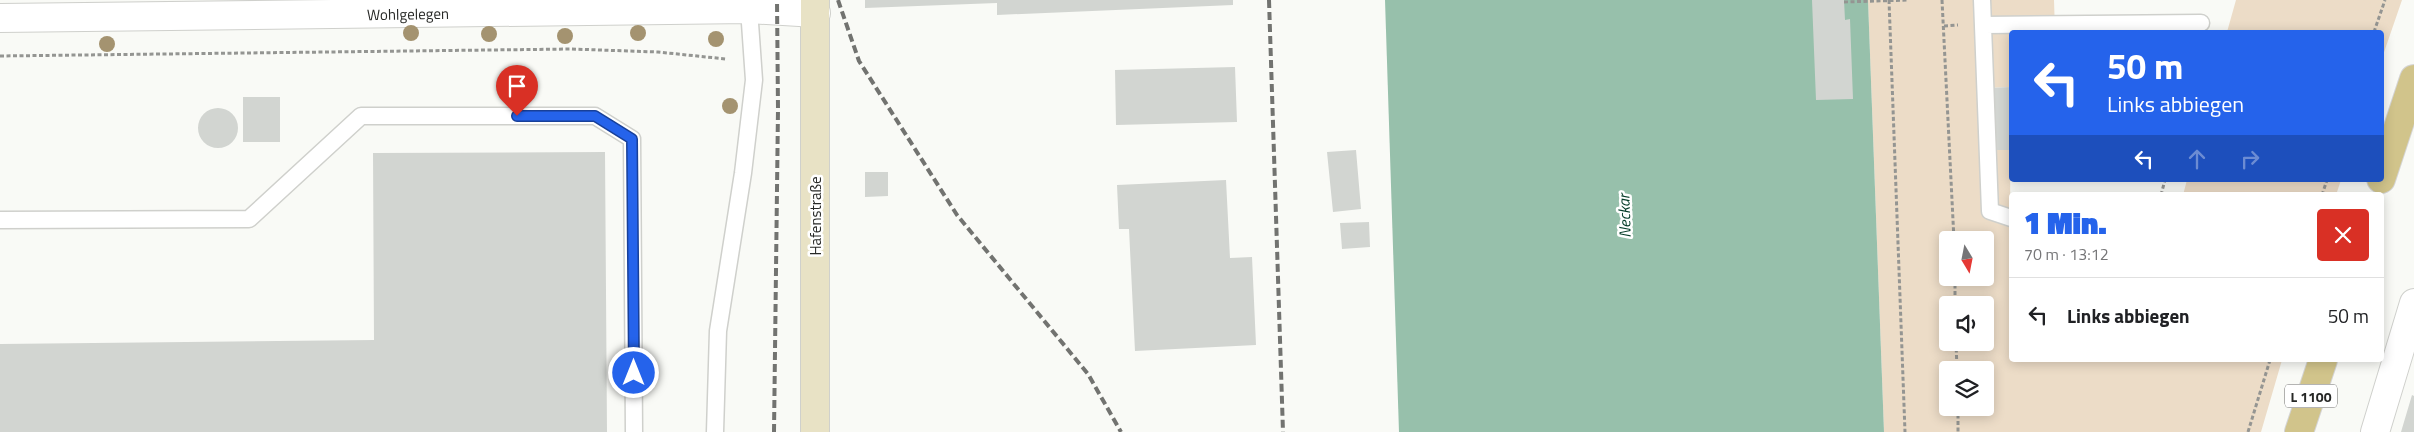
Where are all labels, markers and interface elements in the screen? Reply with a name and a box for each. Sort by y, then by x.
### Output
street label: Wohlgelegen [367,2,449,26]
text: 50 m [2107,39,2183,93]
icon: left [2024,50,2089,115]
pin [496,65,538,116]
icon: arrive [503,72,531,100]
text: Links abbiegen [2107,87,2244,121]
icon: left [2130,145,2158,173]
icon: ahead [2183,145,2211,173]
icon: right [2236,145,2264,173]
street label: Hafenstraße [804,176,827,256]
water label: Neckar [1611,192,1637,238]
text: 1 Min. [2024,200,2107,246]
button: close [2317,209,2369,261]
north arrow [1939,231,1994,286]
map controls [1939,231,1994,416]
text: 70 m · 13:12 [2024,242,2109,266]
button: sound [1939,296,1994,351]
icon: left [2024,301,2052,329]
text: Links abbiegen [2067,301,2190,330]
text: 50 m [2328,301,2369,330]
position arrow [607,346,659,398]
button: layers [1939,361,1994,416]
road number: L 1100 [2285,384,2337,408]

